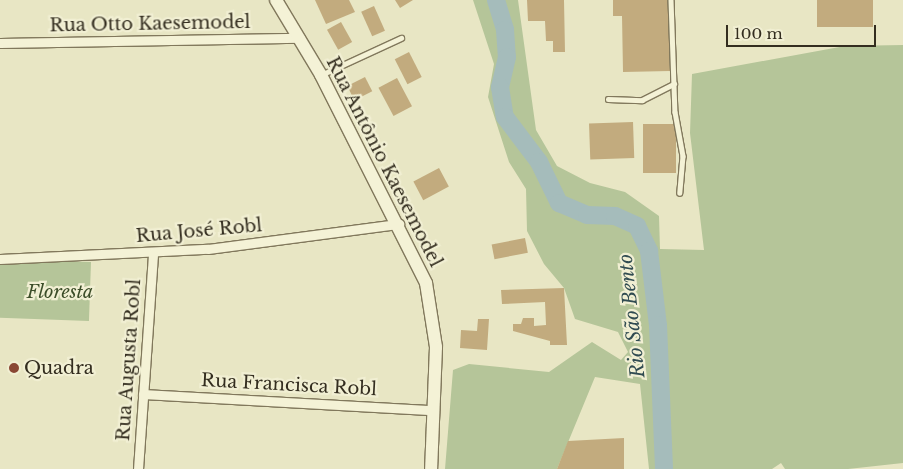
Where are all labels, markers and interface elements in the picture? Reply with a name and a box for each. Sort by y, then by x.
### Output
street label: Rua Otto Kaesemodel [49,11,251,37]
scale bar [728,15,878,47]
text: 100 m [734,24,783,43]
street label: Rua Antônio Kaesemodel [321,53,447,271]
street label: Rua José Robl [135,215,263,247]
water label: Rio São Bento [614,253,650,379]
street label: Rua Augusta Robl [113,278,145,442]
park label: Floresta [27,281,93,303]
place label: Quadra [24,357,94,379]
marker: Quadra [8,362,20,374]
street label: Rua Francisca Robl [200,370,378,400]

